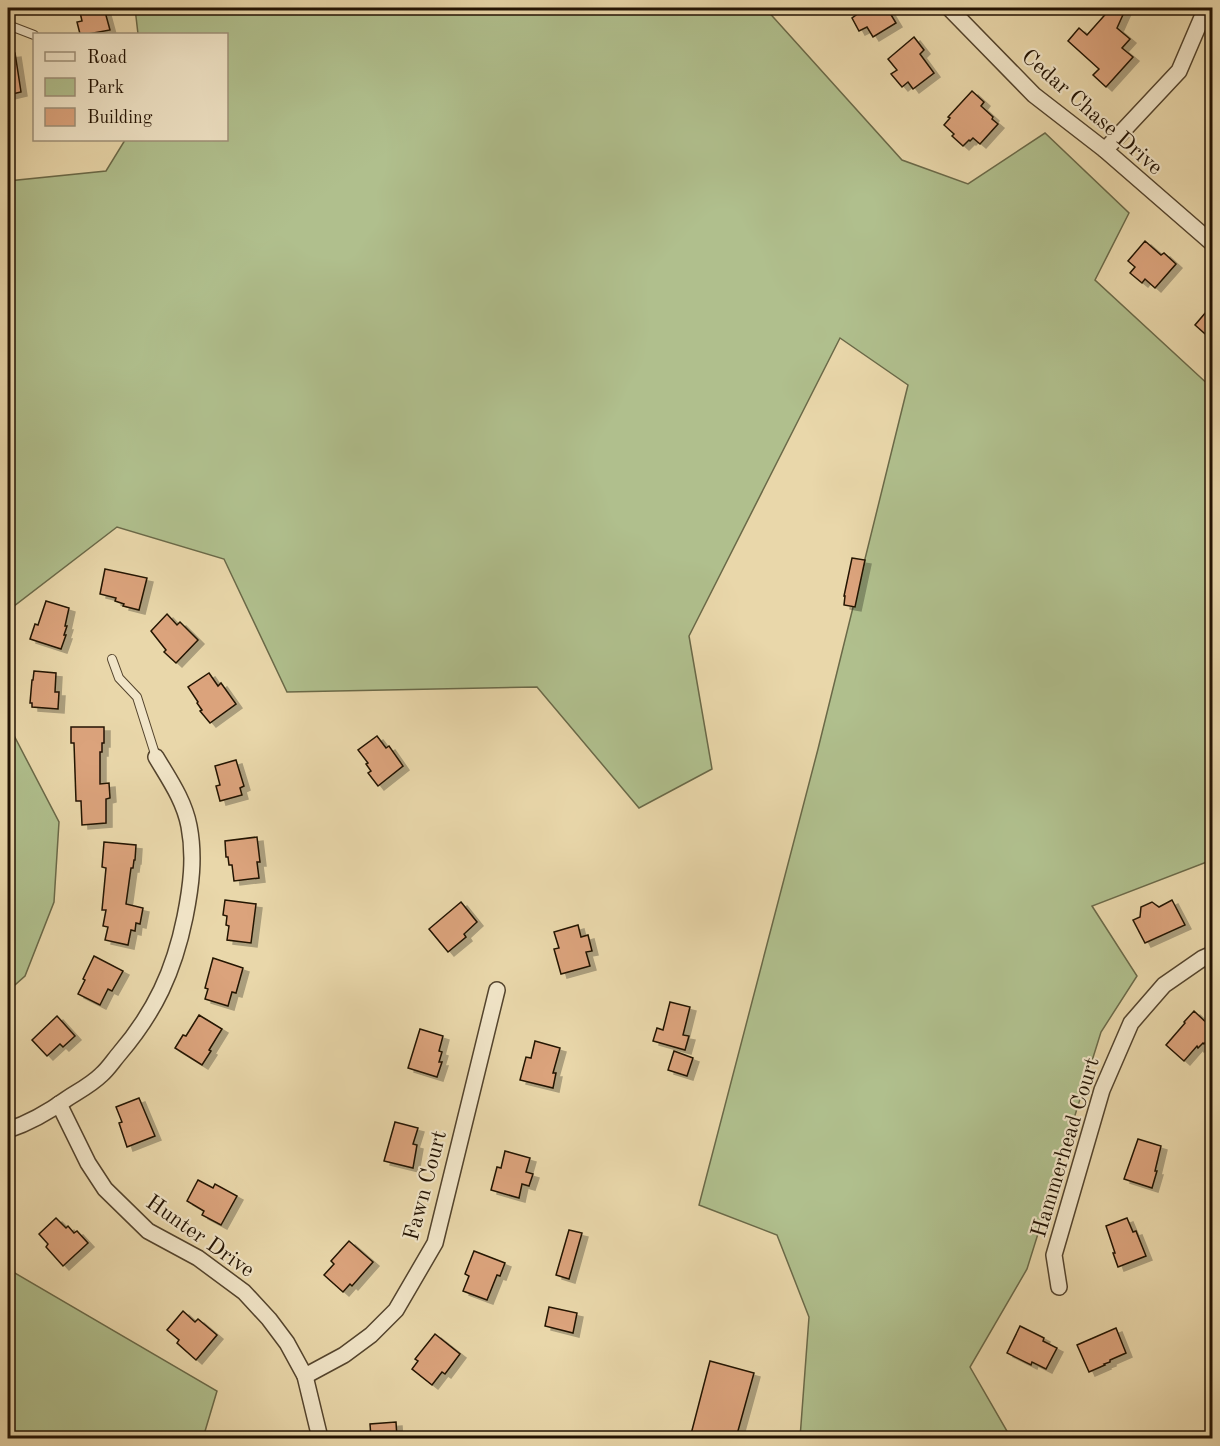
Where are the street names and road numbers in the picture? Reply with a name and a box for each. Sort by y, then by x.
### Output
street label: Cedar Chase Drive [1017,46,1166,179]
street label: Hammerhead Court [1028,1055,1104,1240]
street label: Fawn Court [401,1128,451,1243]
street label: Hunter Drive [142,1191,258,1282]

